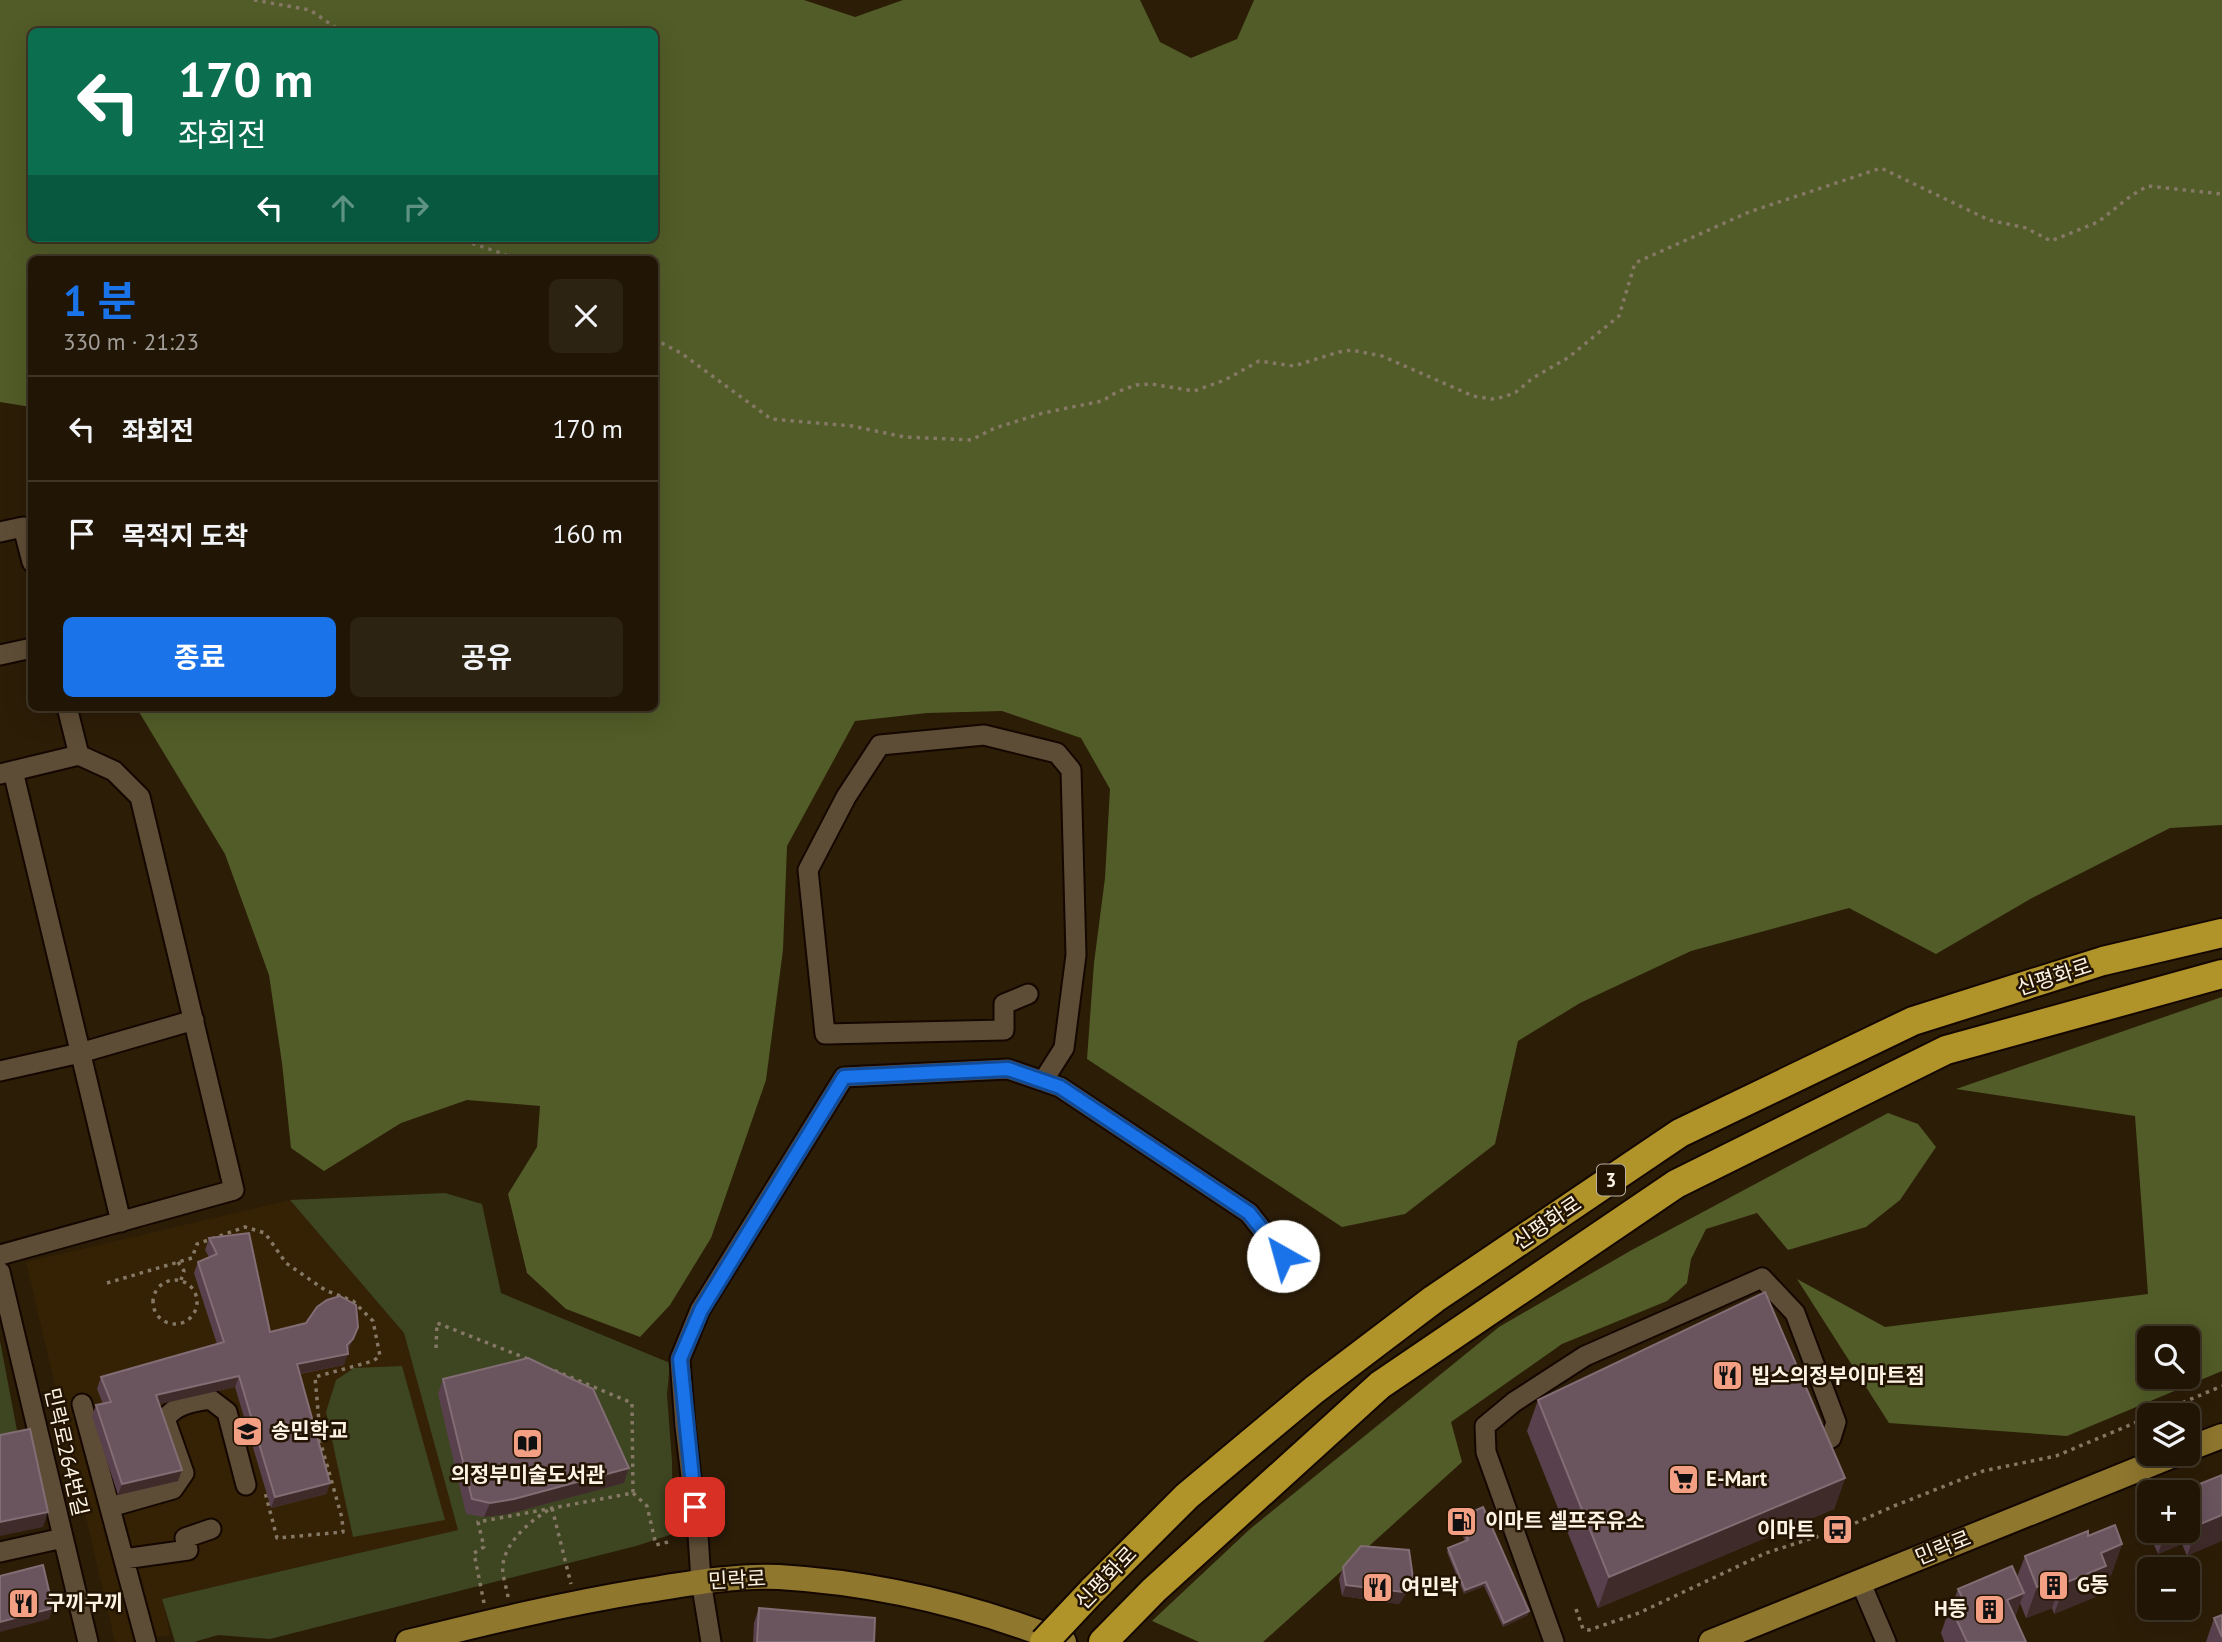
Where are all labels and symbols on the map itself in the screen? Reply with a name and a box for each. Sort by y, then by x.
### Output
street label: 신평화로 [2013,952,2095,1001]
road number: 3 [1597,1164,1625,1196]
street label: 신평화로 [1507,1190,1586,1255]
position arrow [1246,1219,1320,1293]
restaurant icon: 빕스의정부이마트점 [1711,1359,1745,1393]
place label: 빕스의정부이마트점 [1751,1362,1925,1389]
street label: 민락로264번길 [39,1385,94,1519]
school or university icon: 송민학교 [231,1414,265,1448]
place label: 송민학교 [271,1417,348,1444]
library icon: 의정부미술도서관 [511,1426,545,1460]
place label: 의정부미술도서관 [451,1461,605,1488]
supermarket icon: E-Mart [1666,1462,1700,1496]
place label: E-Mart [1706,1465,1768,1492]
pin [665,1477,725,1537]
fuel station icon: 이마트 셀프주유소 [1445,1504,1479,1538]
place label: 이마트 셀프주유소 [1485,1507,1645,1534]
bus stop icon: 이마트 [1821,1513,1855,1547]
place label: 이마트 [1757,1516,1815,1543]
street label: 민락로 [1911,1524,1975,1571]
street label: 신평화로 [1069,1540,1142,1615]
street label: 민락로 [707,1565,767,1594]
building icon: G동 [2037,1568,2071,1602]
restaurant icon: 여민락 [1361,1570,1395,1604]
place label: G동 [2077,1571,2109,1598]
place label: 여민락 [1401,1573,1459,1600]
restaurant icon: 구끼구끼 [6,1586,40,1620]
place label: 구끼구끼 [46,1589,123,1616]
building icon: H동 [1973,1592,2007,1626]
place label: H동 [1934,1595,1967,1622]

